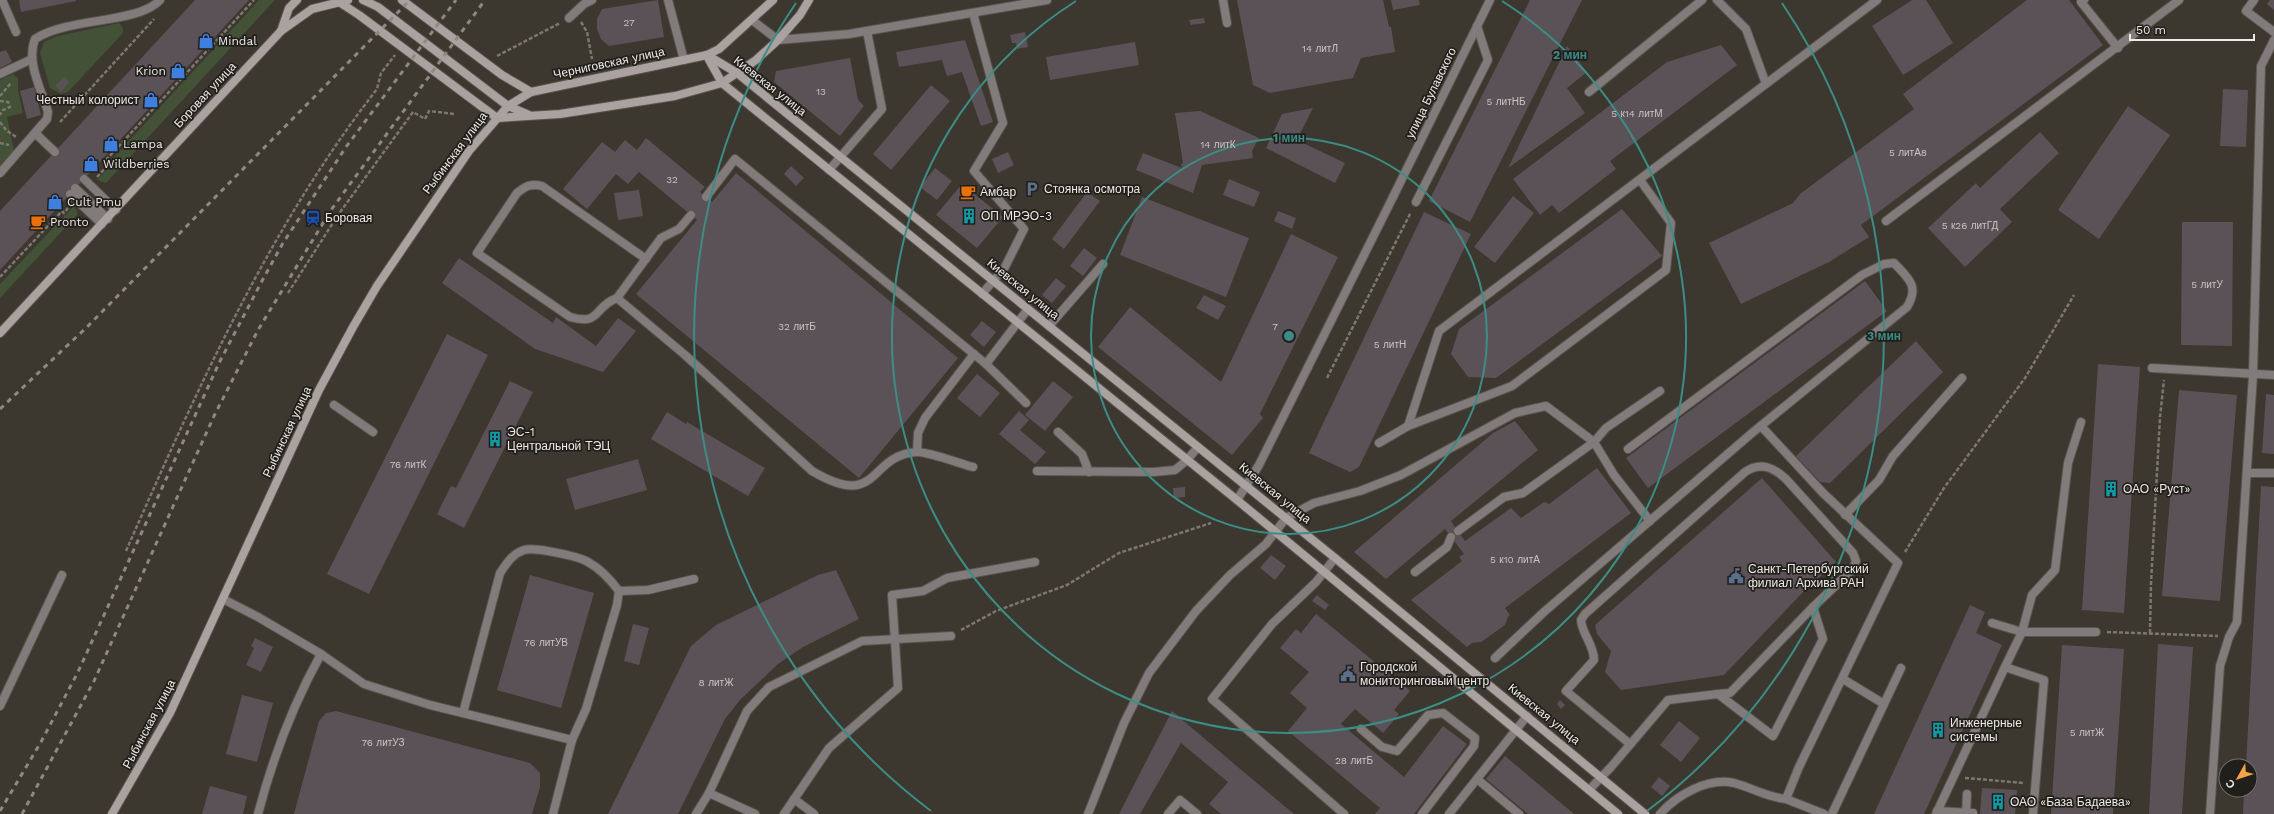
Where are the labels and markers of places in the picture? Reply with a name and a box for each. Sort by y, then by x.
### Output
shop icon: Mindal [197,32,215,50]
place label: Mindal [218,34,257,48]
shop icon: Krion [169,62,187,80]
place label: Krion [135,64,166,78]
shop icon: Честный колорист [142,91,160,109]
place label: Честный колорист [36,93,139,107]
shop icon: Lampa [102,135,120,153]
place label: Lampa [123,137,163,151]
shop icon: Wildberries [82,155,100,173]
place label: Wildberries [103,157,170,171]
parking icon: Стоянка осмотра [1023,180,1041,198]
place label: Стоянка осмотра [1044,182,1141,196]
cafe icon: Амбар [959,183,977,201]
place label: Амбар [980,185,1016,199]
shop icon: Cult Pmu [46,193,64,211]
place label: Cult Pmu [67,195,121,209]
building icon: ОП МРЭО-3 [960,207,978,225]
station icon: Боровая [304,209,322,227]
place label: ОП МРЭО-3 [981,209,1052,223]
place label: Боровая [325,211,372,225]
cafe icon: Pronto [29,213,47,231]
place label: Pronto [50,215,89,229]
centre of rings [1282,329,1296,343]
place label: ЭС-1 Центральной ТЭЦ [507,425,610,453]
building icon: ЭС-1 Центральной ТЭЦ [486,430,504,448]
building icon: ОАО «Руст» [2102,480,2120,498]
place label: ОАО «Руст» [2123,482,2191,496]
place label: Санкт-Петербургский филиал Архива РАН [1748,562,1869,590]
public building icon: Санкт-Петербургский филиал Архива РАН [1727,567,1745,585]
place label: Городской мониторинговый центр [1360,660,1489,688]
public building icon: Городской мониторинговый центр [1339,665,1357,683]
place label: Инженерные системы [1950,716,2022,744]
building icon: Инженерные системы [1929,721,1947,739]
building icon: ОАО «База Бадаева» [1989,793,2007,811]
place label: ОАО «База Бадаева» [2010,795,2131,809]

